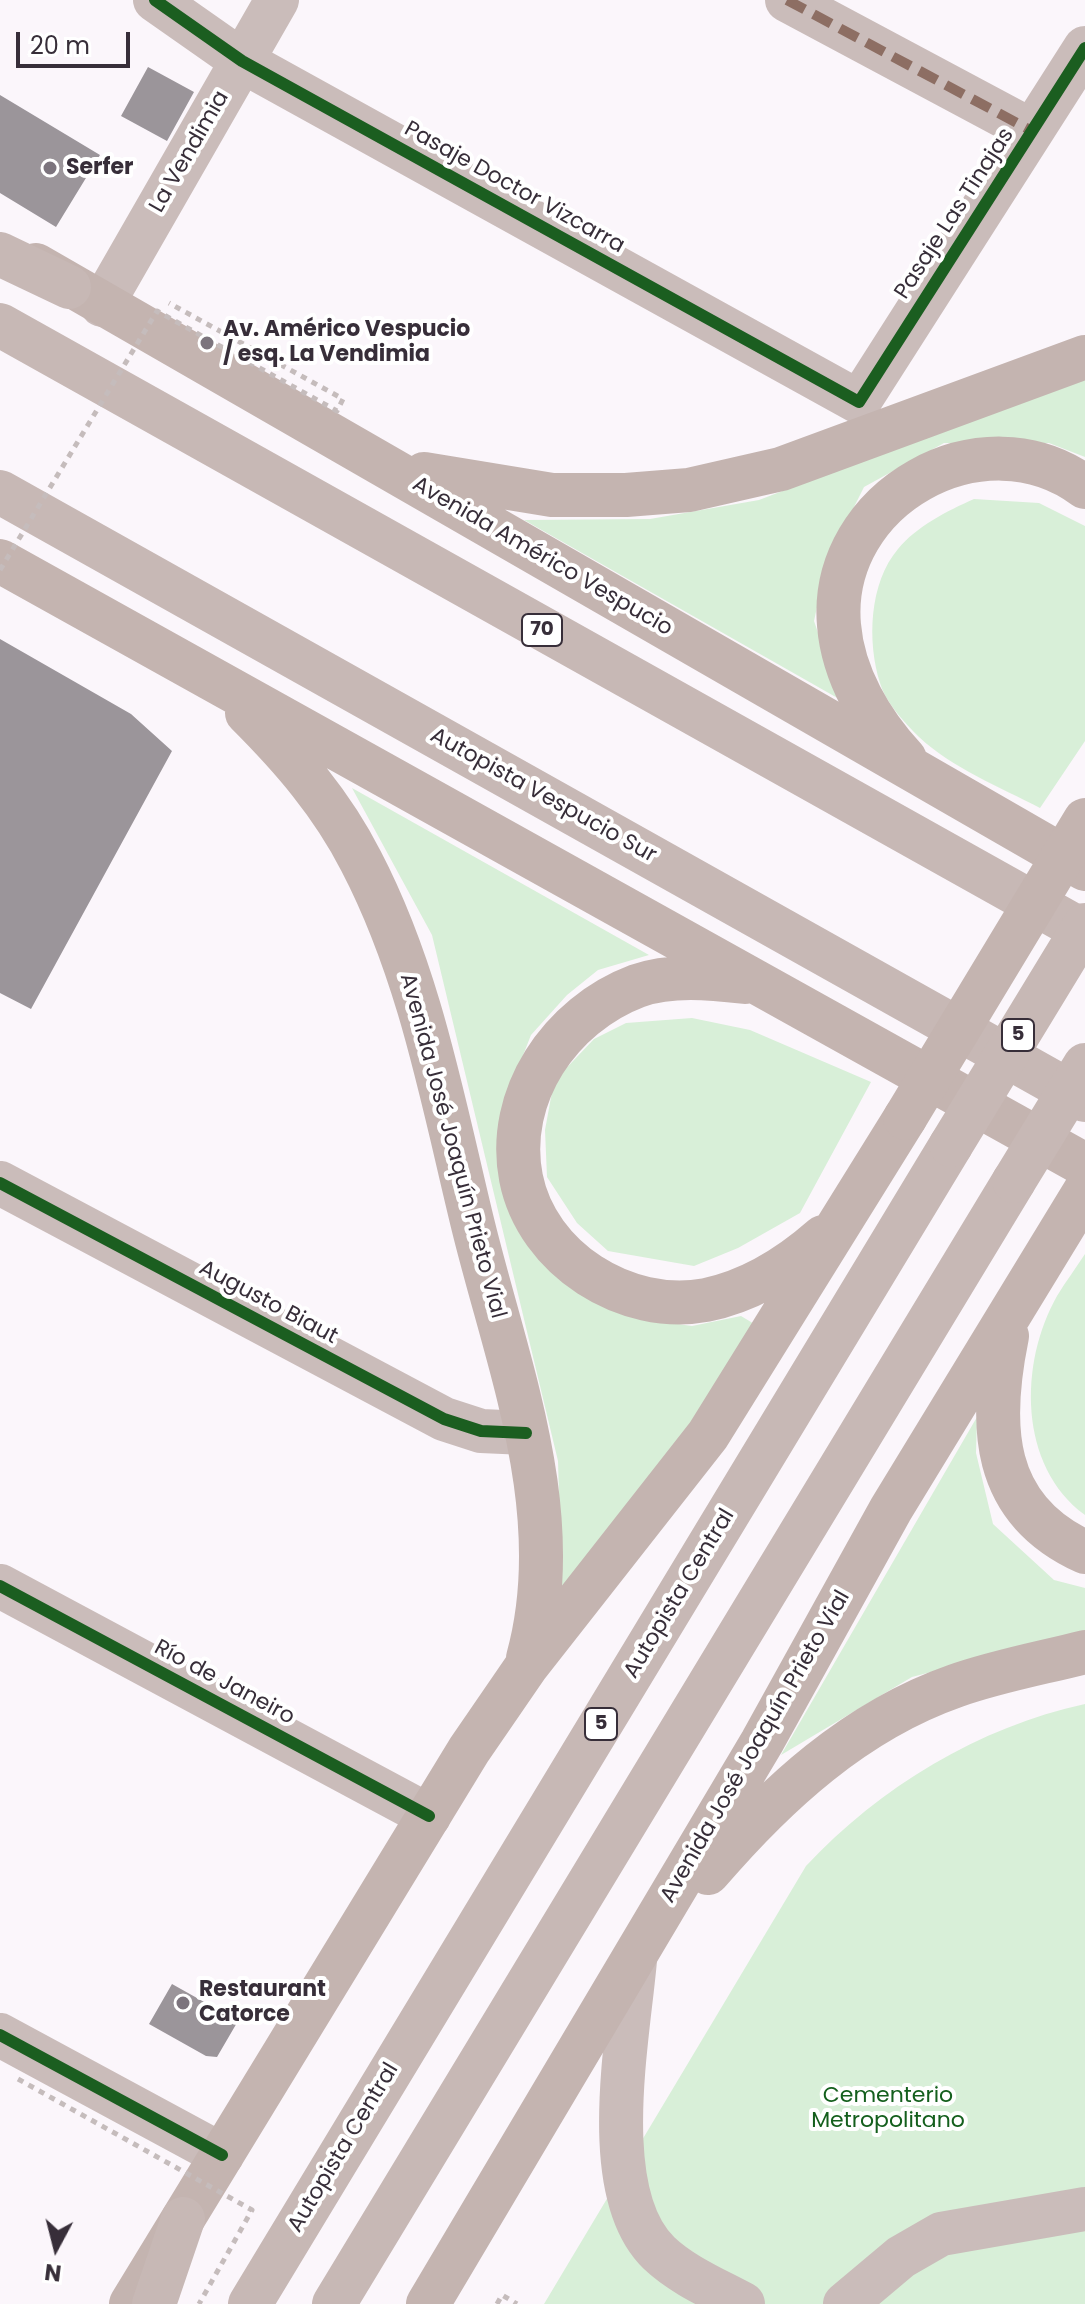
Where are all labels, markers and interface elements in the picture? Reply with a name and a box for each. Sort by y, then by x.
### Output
scale bar [20,16,134,66]
text: 20 m [30,29,90,62]
street label: La Vendimia [145,86,235,218]
street label: Pasaje Doctor Vizcarra [399,116,629,260]
street label: Pasaje Las Tinajas [890,123,1020,305]
place label: Serfer [66,155,133,181]
marker: Serfer [41,159,59,177]
place label: Av. Américo Vespucio / esq. La Vendimia [223,317,470,368]
marker: Av. Américo Vespucio / esq. La Vendimia [198,334,216,352]
street label: Avenida Américo Vespucio [407,472,677,642]
road number: 70 [522,614,562,646]
street label: Autopista Vespucio Sur [425,723,661,869]
street label: Avenida José Joaquín Prieto Vial [393,971,511,1321]
road number: 5 [1002,1019,1034,1051]
street label: Augusto Biaut [194,1255,342,1351]
street label: Autopista Central [619,1505,741,1683]
street label: Avenida José Joaquín Prieto Vial [656,1586,856,1908]
street label: Río de Janeiro [149,1635,299,1731]
road number: 5 [585,1708,617,1740]
place label: Restaurant Catorce [199,1977,326,2028]
marker: Restaurant Catorce [174,1994,192,2012]
street label: Autopista Central [283,2059,405,2237]
park label: Cementerio Metropolitano [811,2083,965,2134]
north arrow [16,2208,96,2288]
text: N [43,2256,63,2289]

